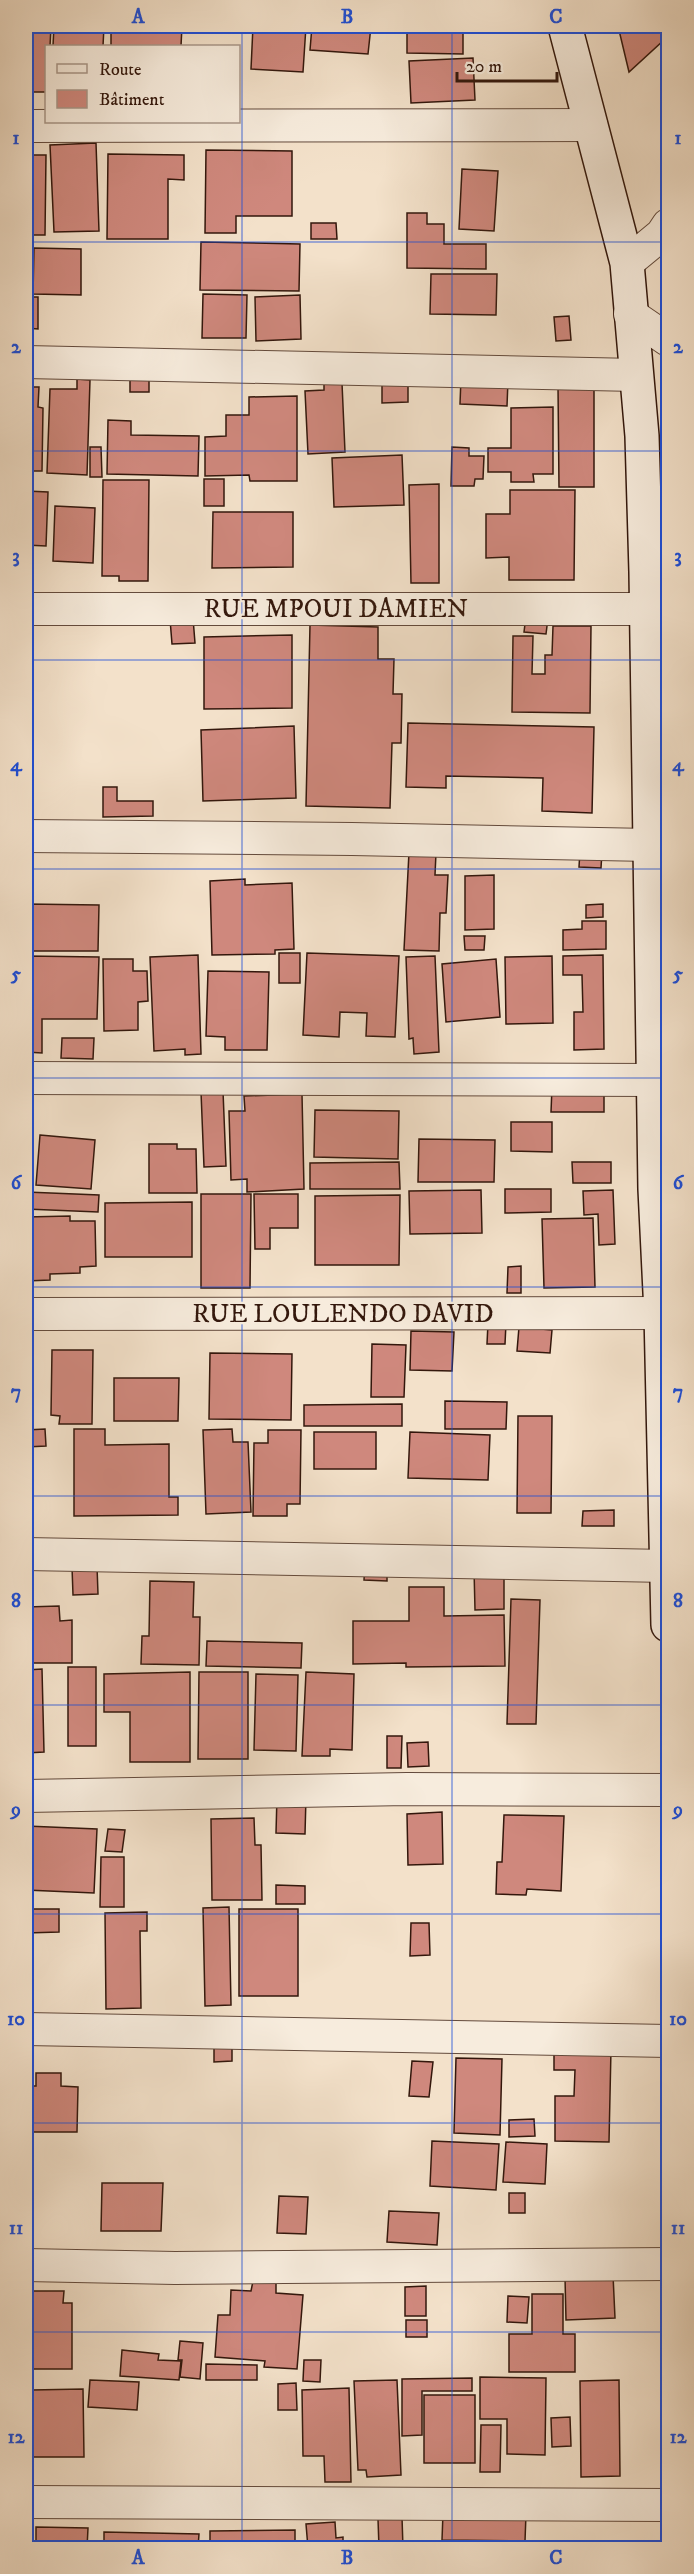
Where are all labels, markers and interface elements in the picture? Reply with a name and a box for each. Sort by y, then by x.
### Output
text: A [131,5,146,30]
text: B [341,5,353,30]
text: C [549,5,563,30]
legend [45,45,240,123]
scale bar [457,45,558,83]
text: 20 m [466,56,502,78]
text: Route [99,59,142,81]
text: Bâtiment [99,89,165,111]
text: 1 [12,126,20,151]
text: 1 [674,126,682,151]
text: 2 [11,335,22,360]
text: 2 [673,335,684,360]
text: 3 [12,544,20,569]
text: 3 [674,544,682,569]
street label: RUE MPOUI DAMIEN [204,593,468,626]
text: 4 [10,753,23,778]
text: 4 [672,753,685,778]
text: 5 [10,962,21,987]
text: 5 [672,962,683,987]
text: 6 [11,1171,23,1196]
text: 6 [673,1171,685,1196]
street label: RUE LOULENDO DAVID [192,1298,494,1331]
text: 7 [11,1380,21,1405]
text: 7 [673,1380,683,1405]
text: 8 [11,1589,21,1614]
text: 8 [673,1589,683,1614]
text: 9 [9,1798,21,1823]
text: 9 [671,1798,683,1823]
text: 10 [7,2007,25,2032]
text: 10 [669,2007,687,2032]
text: 11 [9,2216,23,2241]
text: 11 [671,2216,685,2241]
text: 12 [7,2425,26,2450]
text: 12 [669,2425,688,2450]
text: A [131,2546,146,2571]
text: B [341,2546,353,2571]
text: C [549,2546,563,2571]

